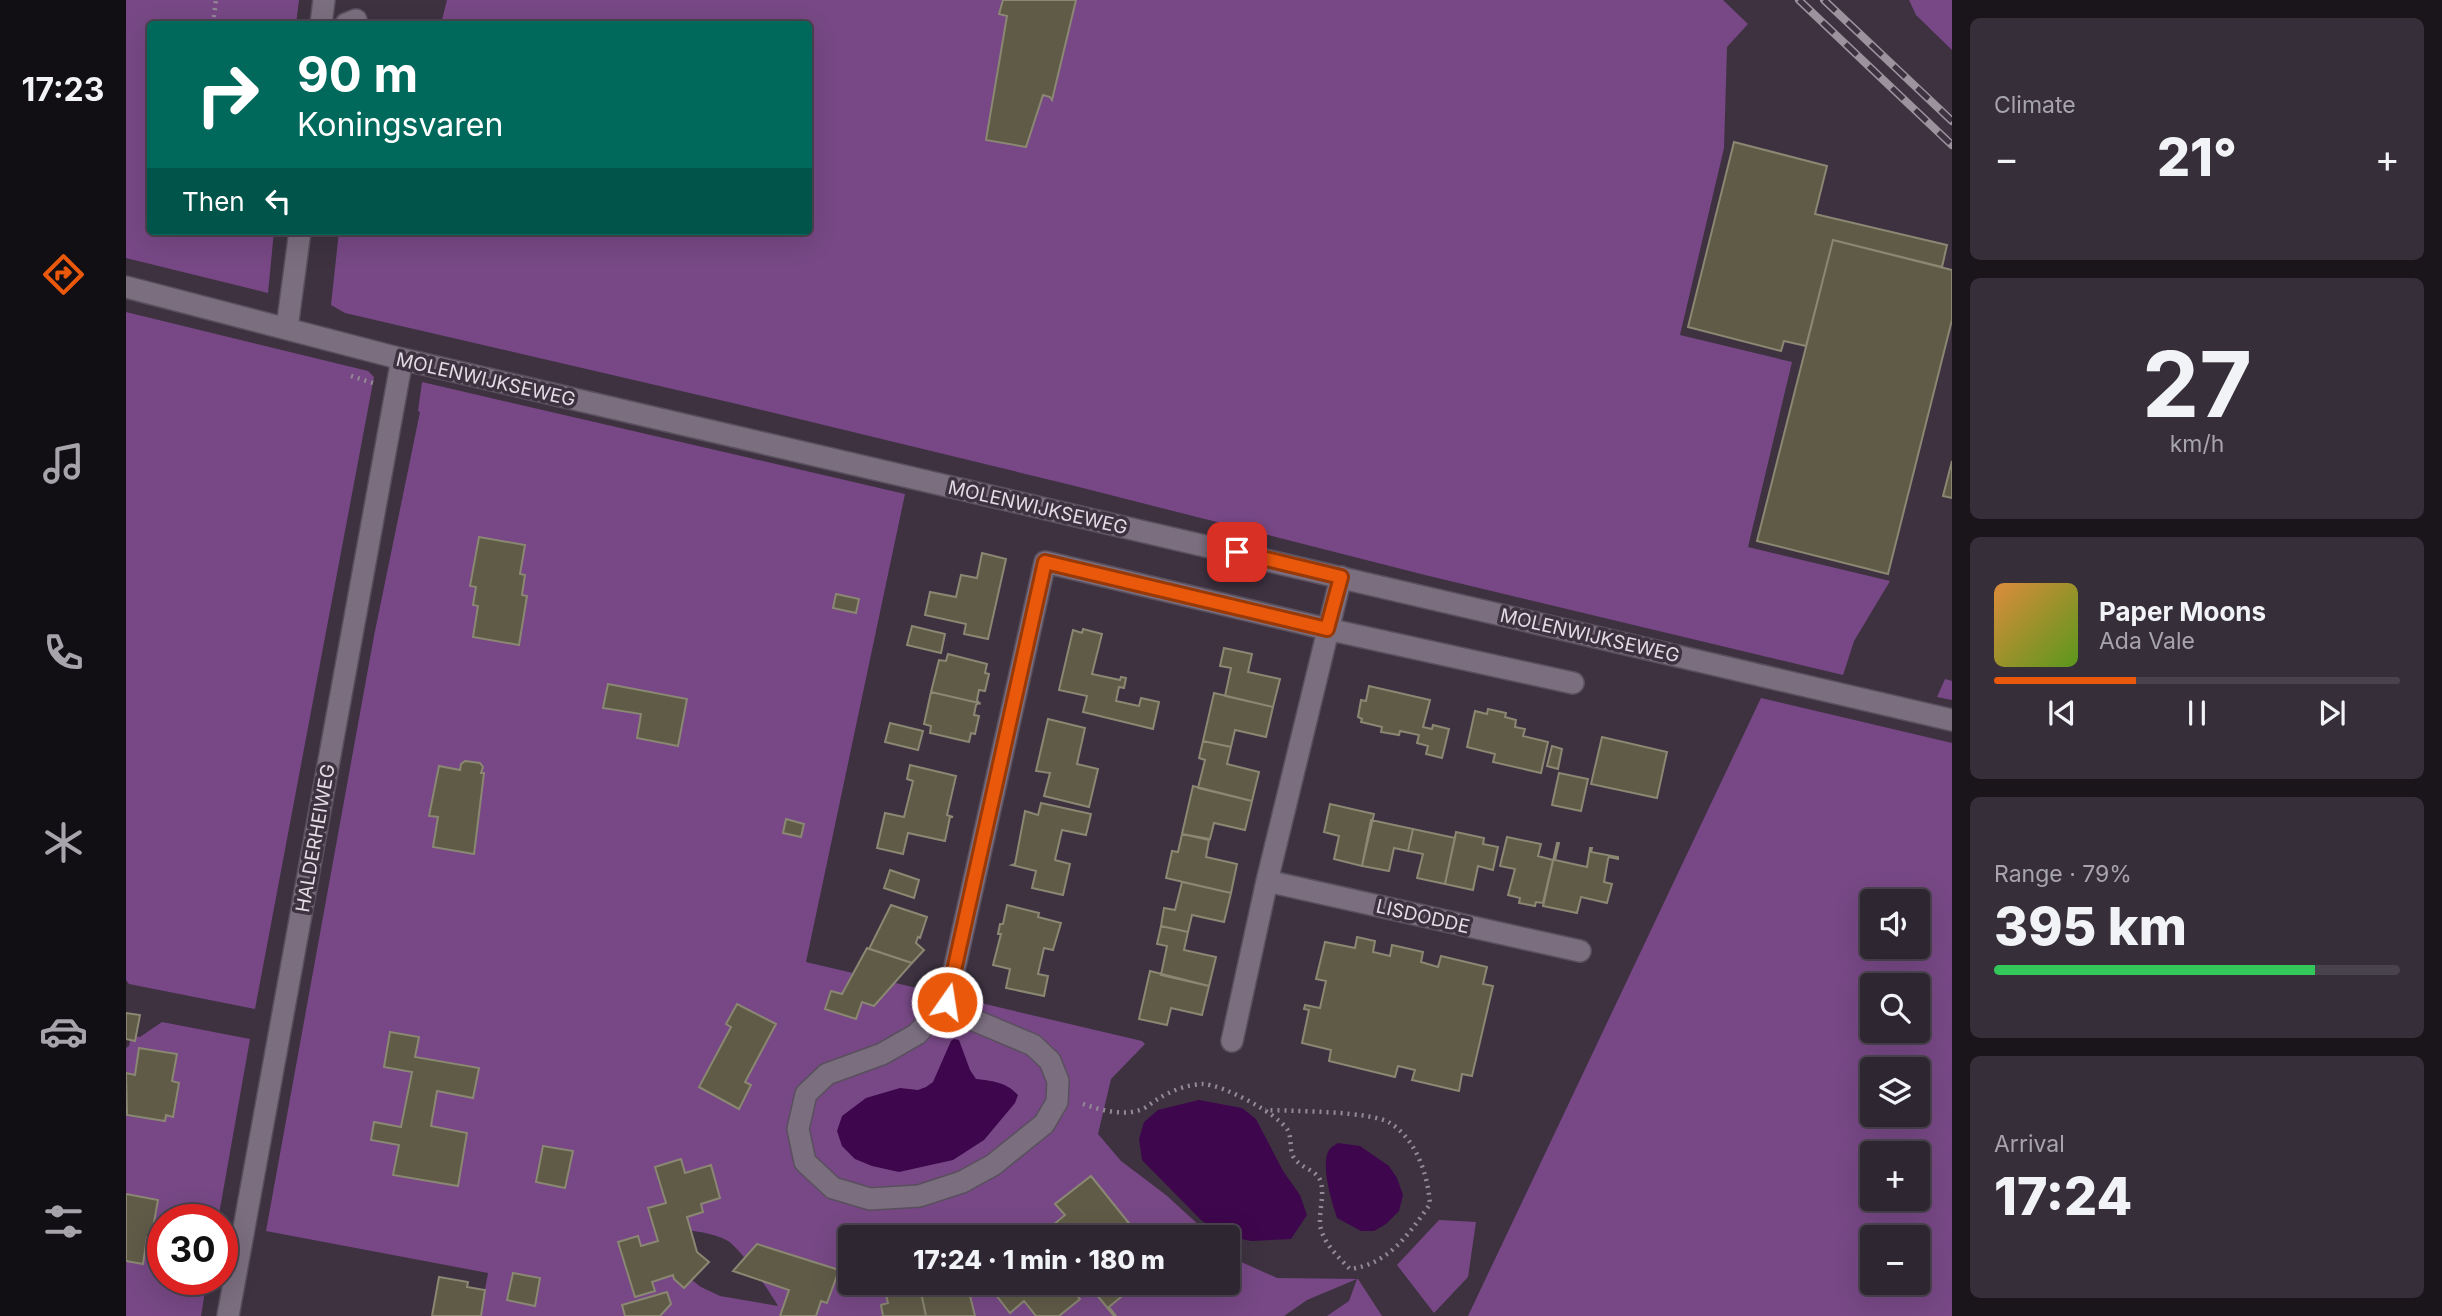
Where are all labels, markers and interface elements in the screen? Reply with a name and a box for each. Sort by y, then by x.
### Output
text: 90 m [297,45,418,104]
icon: right [182,49,273,140]
text: 17:23 [22,70,104,109]
text: Climate [1994,91,2076,119]
text: Koningsvaren [297,105,503,144]
text: 21° [2157,126,2237,189]
text: − [1994,135,2019,181]
text: + [2375,135,2400,181]
icon: left [259,182,297,220]
text: Then [182,186,245,217]
icon: directions [39,250,88,299]
text: 27 [2142,329,2252,439]
street label: MOLENWIJKSEWEG [394,348,578,411]
text: km/h [2170,430,2224,458]
icon: music [39,439,88,488]
street label: MOLENWIJKSEWEG [946,476,1130,539]
pin [1207,522,1267,582]
icon: arrive [1218,533,1256,571]
text: Paper Moons [2099,596,2266,627]
street label: MOLENWIJKSEWEG [1498,604,1682,667]
text: Ada Vale [2099,627,2195,655]
icon: phone [39,628,88,677]
icon: previous [2043,694,2081,732]
icon: pause [2178,694,2216,732]
icon: next [2313,694,2351,732]
street label: HALDERHEIWEG [291,762,340,914]
icon: climate [39,818,88,867]
text: Range · 79% [1994,860,2132,888]
map controls [1860,889,1930,1295]
button: sound [1860,889,1930,959]
street label: LISDODDE [1374,895,1472,938]
text: 395 km [1994,895,2187,958]
position arrow [910,965,984,1039]
button: search [1860,973,1930,1043]
icon: car [39,1007,88,1056]
button: layers [1860,1057,1930,1127]
text: Arrival [1994,1130,2065,1158]
button: + [1860,1141,1930,1211]
text: 17:24 [1994,1165,2132,1228]
icon: filters [39,1197,88,1246]
speed limit sign: 30 [147,1204,238,1295]
button: − [1860,1225,1930,1295]
text: 17:24 · 1 min · 180 m [913,1244,1165,1275]

